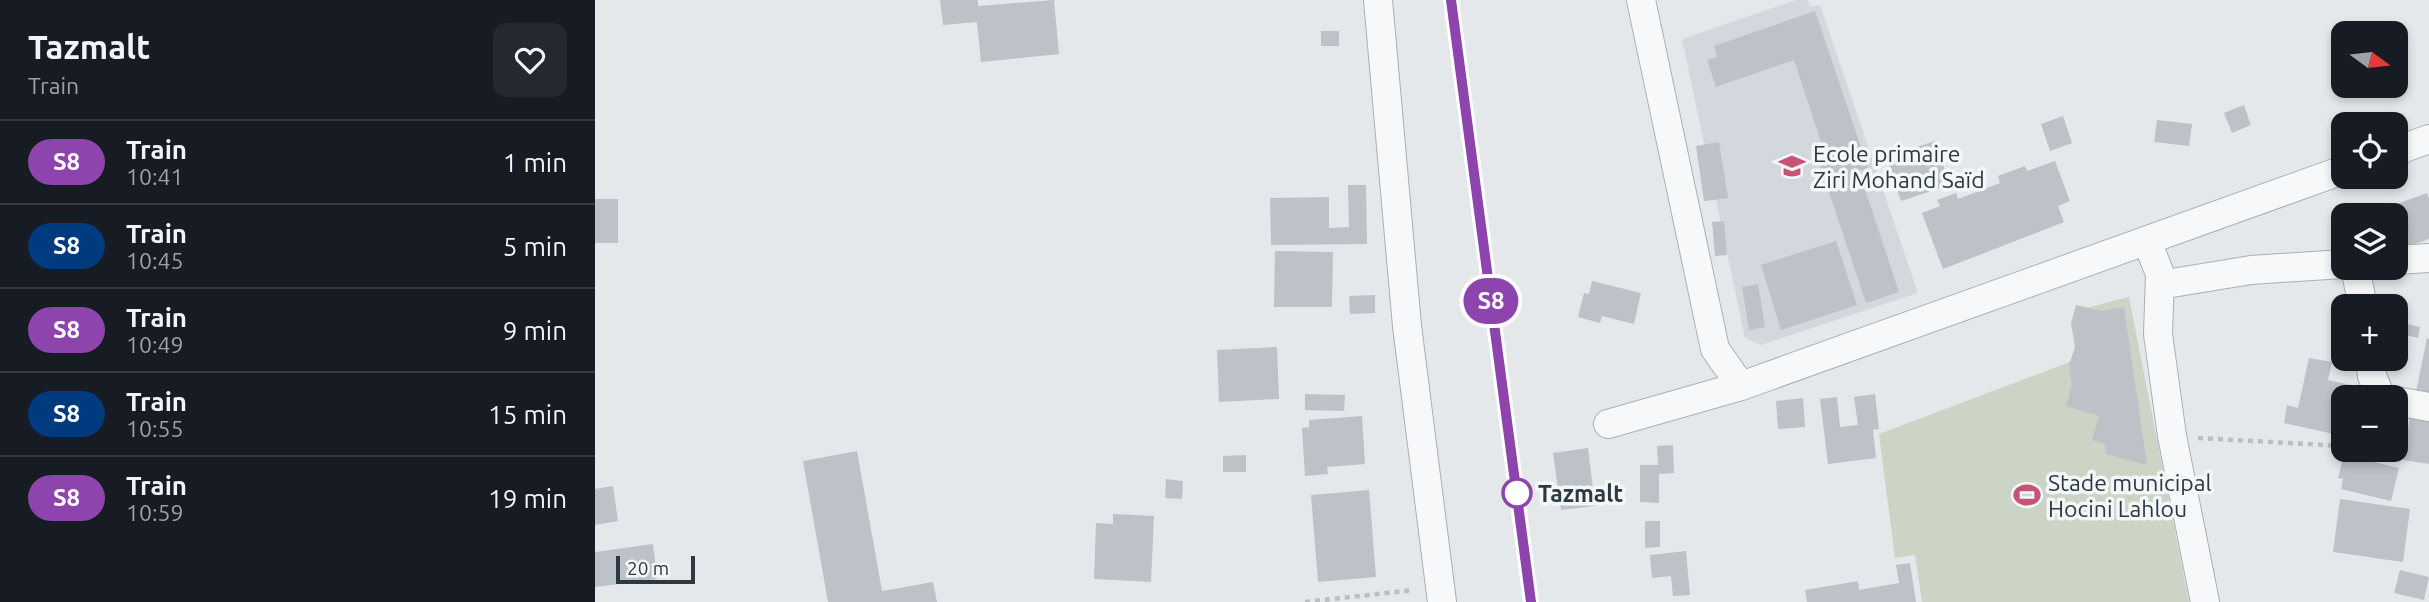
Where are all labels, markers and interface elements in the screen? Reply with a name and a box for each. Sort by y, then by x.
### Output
north arrow [2331,21,2408,98]
map controls [2331,21,2408,462]
button: heart [493,23,567,97]
text: Tazmalt [28,28,150,65]
text: Train [28,73,79,98]
button: locate [2331,112,2408,189]
text: Train [126,135,187,164]
place label: Ecole primaire Ziri Mohand Saïd [1813,141,1985,192]
text: S8 [53,148,80,175]
text: 1 min [503,148,567,177]
school or university icon: Ecole primaire Ziri Mohand Saïd [1777,151,1807,181]
text: 10:41 [126,164,184,189]
button: layers [2331,203,2408,280]
text: Train [126,219,187,248]
text: S8 [53,232,80,259]
text: 5 min [503,232,567,261]
text: 10:45 [126,248,184,273]
line badge: S8 [1459,278,1523,324]
text: S8 [1477,287,1505,314]
button: + [2331,294,2408,371]
text: Train [126,303,187,332]
text: S8 [53,316,80,343]
text: 9 min [503,316,567,345]
text: 10:49 [126,332,184,357]
button: − [2331,385,2408,462]
text: Train [126,387,187,416]
text: S8 [53,400,80,427]
text: 15 min [488,400,567,429]
text: 10:55 [126,416,184,441]
place label: Stade municipal Hocini Lahlou [2048,470,2212,521]
text: Train [126,471,187,500]
marker: Tazmalt [1502,478,1532,508]
sports icon: Stade municipal Hocini Lahlou [2012,480,2042,510]
place label: Tazmalt [1538,481,1623,506]
text: S8 [53,484,80,511]
text: 19 min [488,484,567,513]
text: 10:59 [126,500,184,525]
scale bar [616,553,695,585]
text: 20 m [627,557,669,579]

